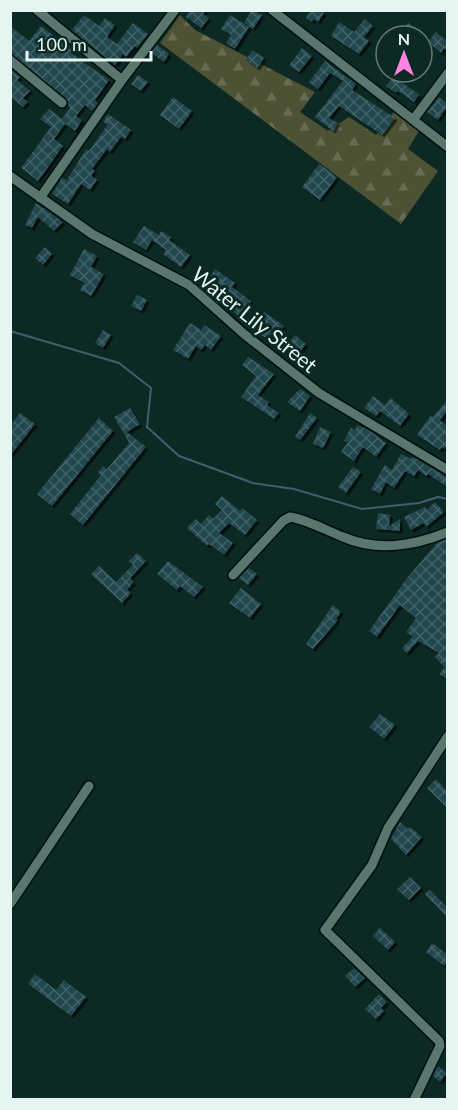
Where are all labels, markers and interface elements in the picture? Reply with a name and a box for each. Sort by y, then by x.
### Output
scale bar [27,24,152,62]
north arrow [374,24,434,84]
text: N [398,29,410,48]
text: 100 m [36,33,87,55]
street label: Water Lily Street [187,261,323,377]

